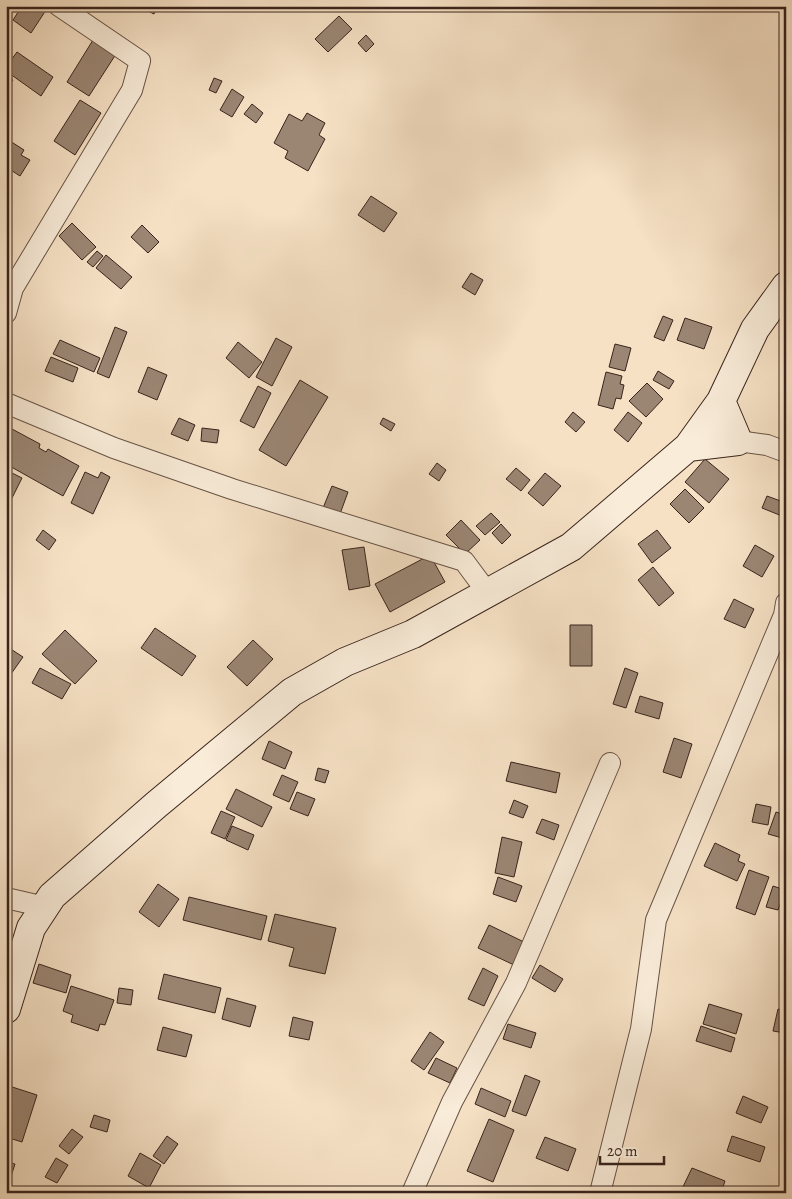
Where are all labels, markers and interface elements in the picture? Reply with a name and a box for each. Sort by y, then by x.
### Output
scale bar [600,1134,663,1166]
text: 20 m [607,1141,638,1161]

